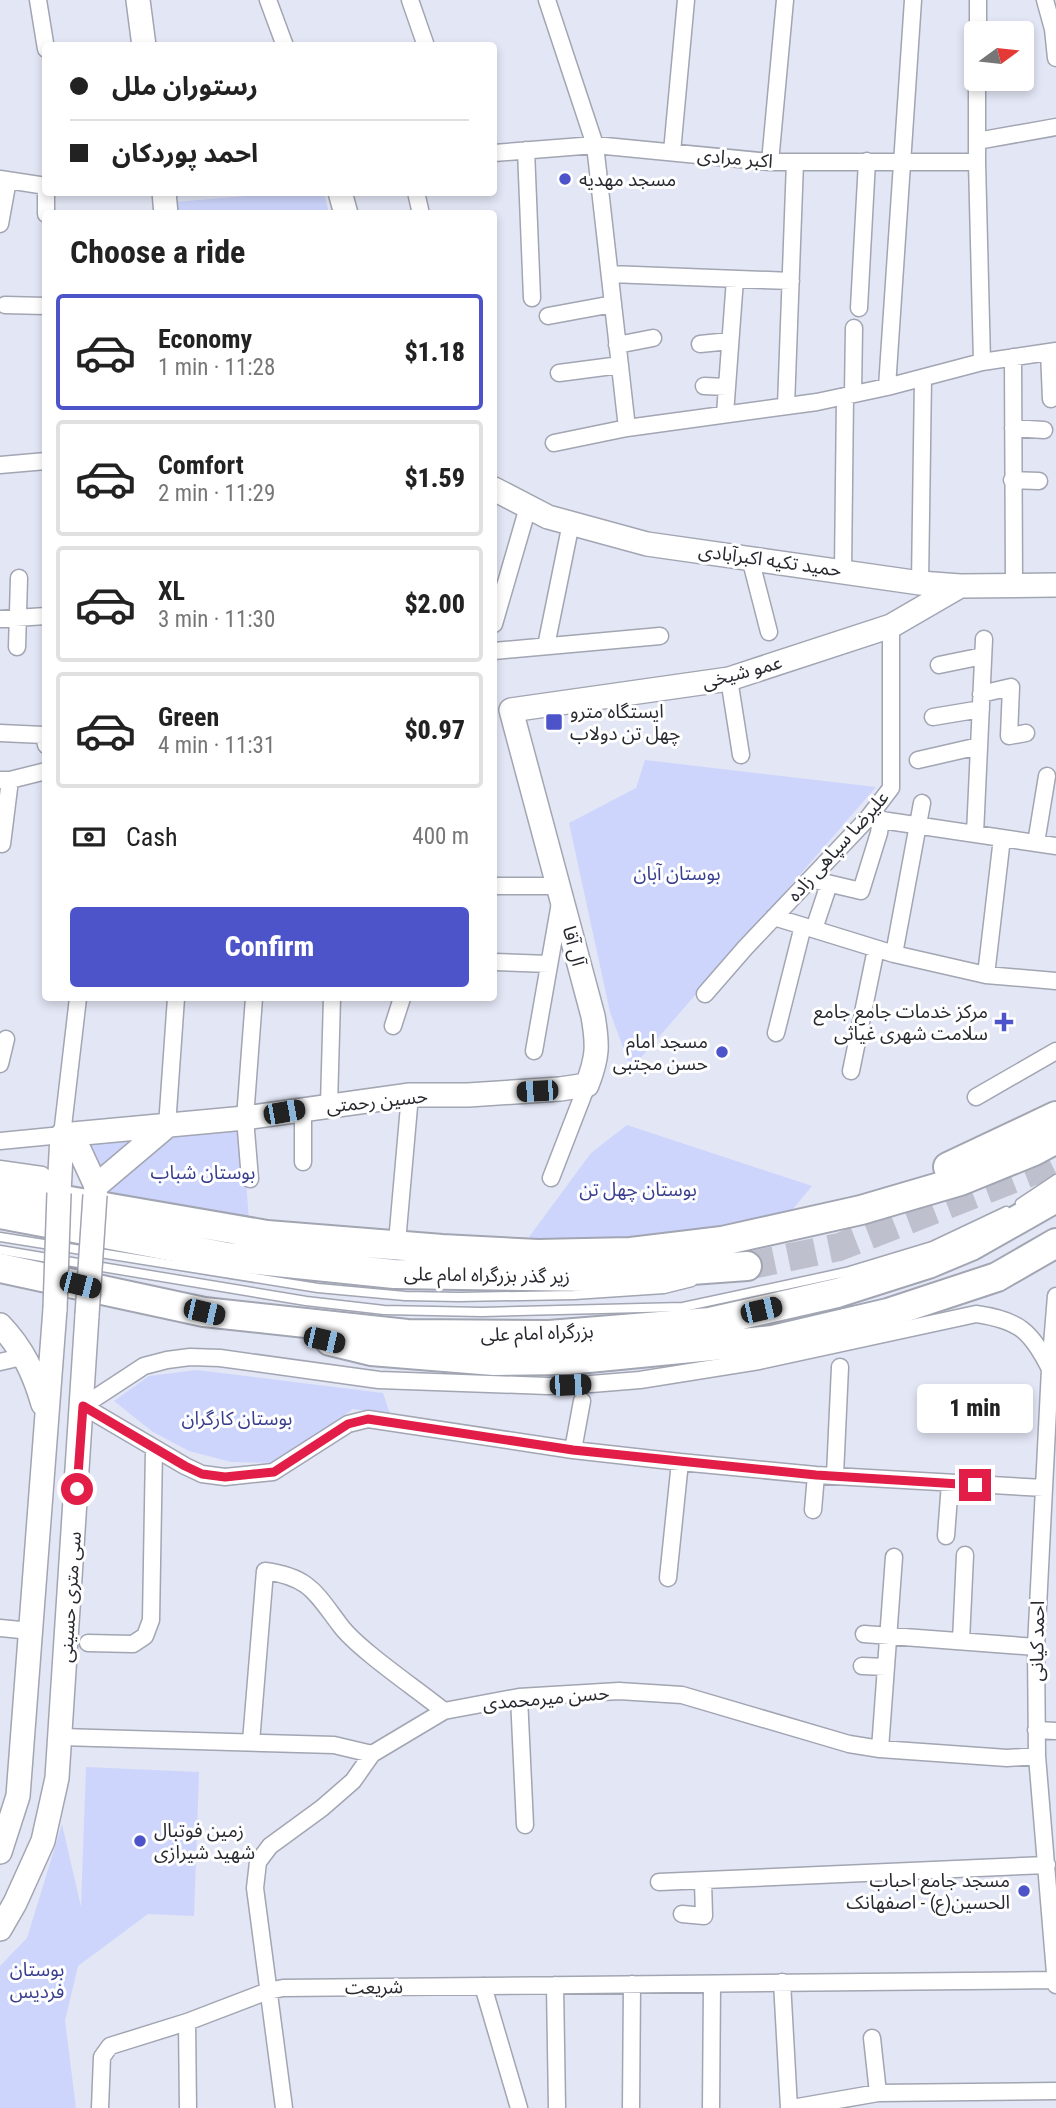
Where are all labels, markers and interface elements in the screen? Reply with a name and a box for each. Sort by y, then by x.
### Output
north arrow [964,21,1034,91]
map controls [964,21,1034,91]
text: رستوران ملل [112,71,258,101]
text: احمد پوردکان [112,138,258,168]
street label: اکبر مرادی [696,143,774,173]
place label: مسجد مهدیه [579,168,676,191]
marker: مسجد مهدیه [557,171,573,187]
text: Choose a ride [70,233,245,271]
icon: car [74,321,137,384]
text: Economy [158,324,252,354]
text: $1.18 [404,337,465,367]
text: 1 min · 11:28 [158,354,275,381]
icon: car [74,447,137,510]
text: Comfort [158,450,244,480]
text: $1.59 [404,463,465,493]
text: 2 min · 11:29 [158,480,275,507]
street label: حمید تکیه اکبرآبادی [697,539,843,581]
icon: car [74,573,137,636]
text: XL [158,576,185,606]
text: $2.00 [404,589,465,619]
text: 3 min · 11:30 [158,606,275,633]
street label: عمو شیخی [699,650,785,694]
icon: car [74,699,137,762]
place label: ایستگاه مترو چهل تن دولاب [570,700,680,746]
text: Green [158,702,219,732]
marker: ایستگاه مترو چهل تن دولاب [544,712,564,732]
text: $0.97 [404,715,465,745]
text: 4 min · 11:31 [158,732,275,759]
street label: علیرضا سپاهی زاده [782,786,895,907]
icon: cash [70,818,108,856]
text: Cash [126,822,178,852]
text: 400 m [412,823,469,850]
park label: بوستان آبان [633,862,721,885]
button: Confirm [70,907,469,987]
street label: آل آقا [558,923,591,970]
place label: مرکز خدمات جامع جامع سلامت شهری غیاثی [814,1000,988,1045]
marker: مرکز خدمات جامع جامع سلامت شهری غیاثی [994,1012,1014,1032]
place label: مسجد امام حسن مجتبی [613,1030,708,1075]
marker: مسجد امام حسن مجتبی [714,1044,730,1060]
car [516,1079,559,1103]
street label: حسین رحمتی [325,1084,429,1118]
car [262,1098,307,1126]
park label: بوستان شباب [151,1161,255,1184]
park label: بوستان چهل تن [579,1178,697,1202]
street label: زیر گذر بزرگراه امام علی [404,1262,570,1291]
car [58,1270,103,1300]
car [739,1295,784,1325]
car [182,1297,227,1327]
street label: بزرگراه امام علی [480,1320,594,1349]
car [302,1325,347,1355]
car [549,1374,592,1396]
callout: 1 min [917,1384,1033,1432]
text: 1 min [949,1395,1001,1422]
park label: بوستان کارگران [182,1407,292,1430]
route end [959,1469,991,1501]
route start [61,1473,93,1505]
street label: سی متری حسینی [54,1531,86,1663]
street label: احمد کیانی [1025,1600,1049,1682]
street label: حسن میرمحمدی [482,1681,610,1715]
place label: زمین فوتبال شهید شیرازی [154,1819,255,1864]
marker: زمین فوتبال شهید شیرازی [132,1833,148,1849]
place label: مسجد جامع احباب الحسین(ع) - اصفهانک [846,1869,1010,1916]
marker: مسجد جامع احباب الحسین(ع) - اصفهانک [1016,1883,1032,1899]
park label: بوستان فردیس [10,1958,64,2003]
street label: شریعت [345,1975,403,1999]

